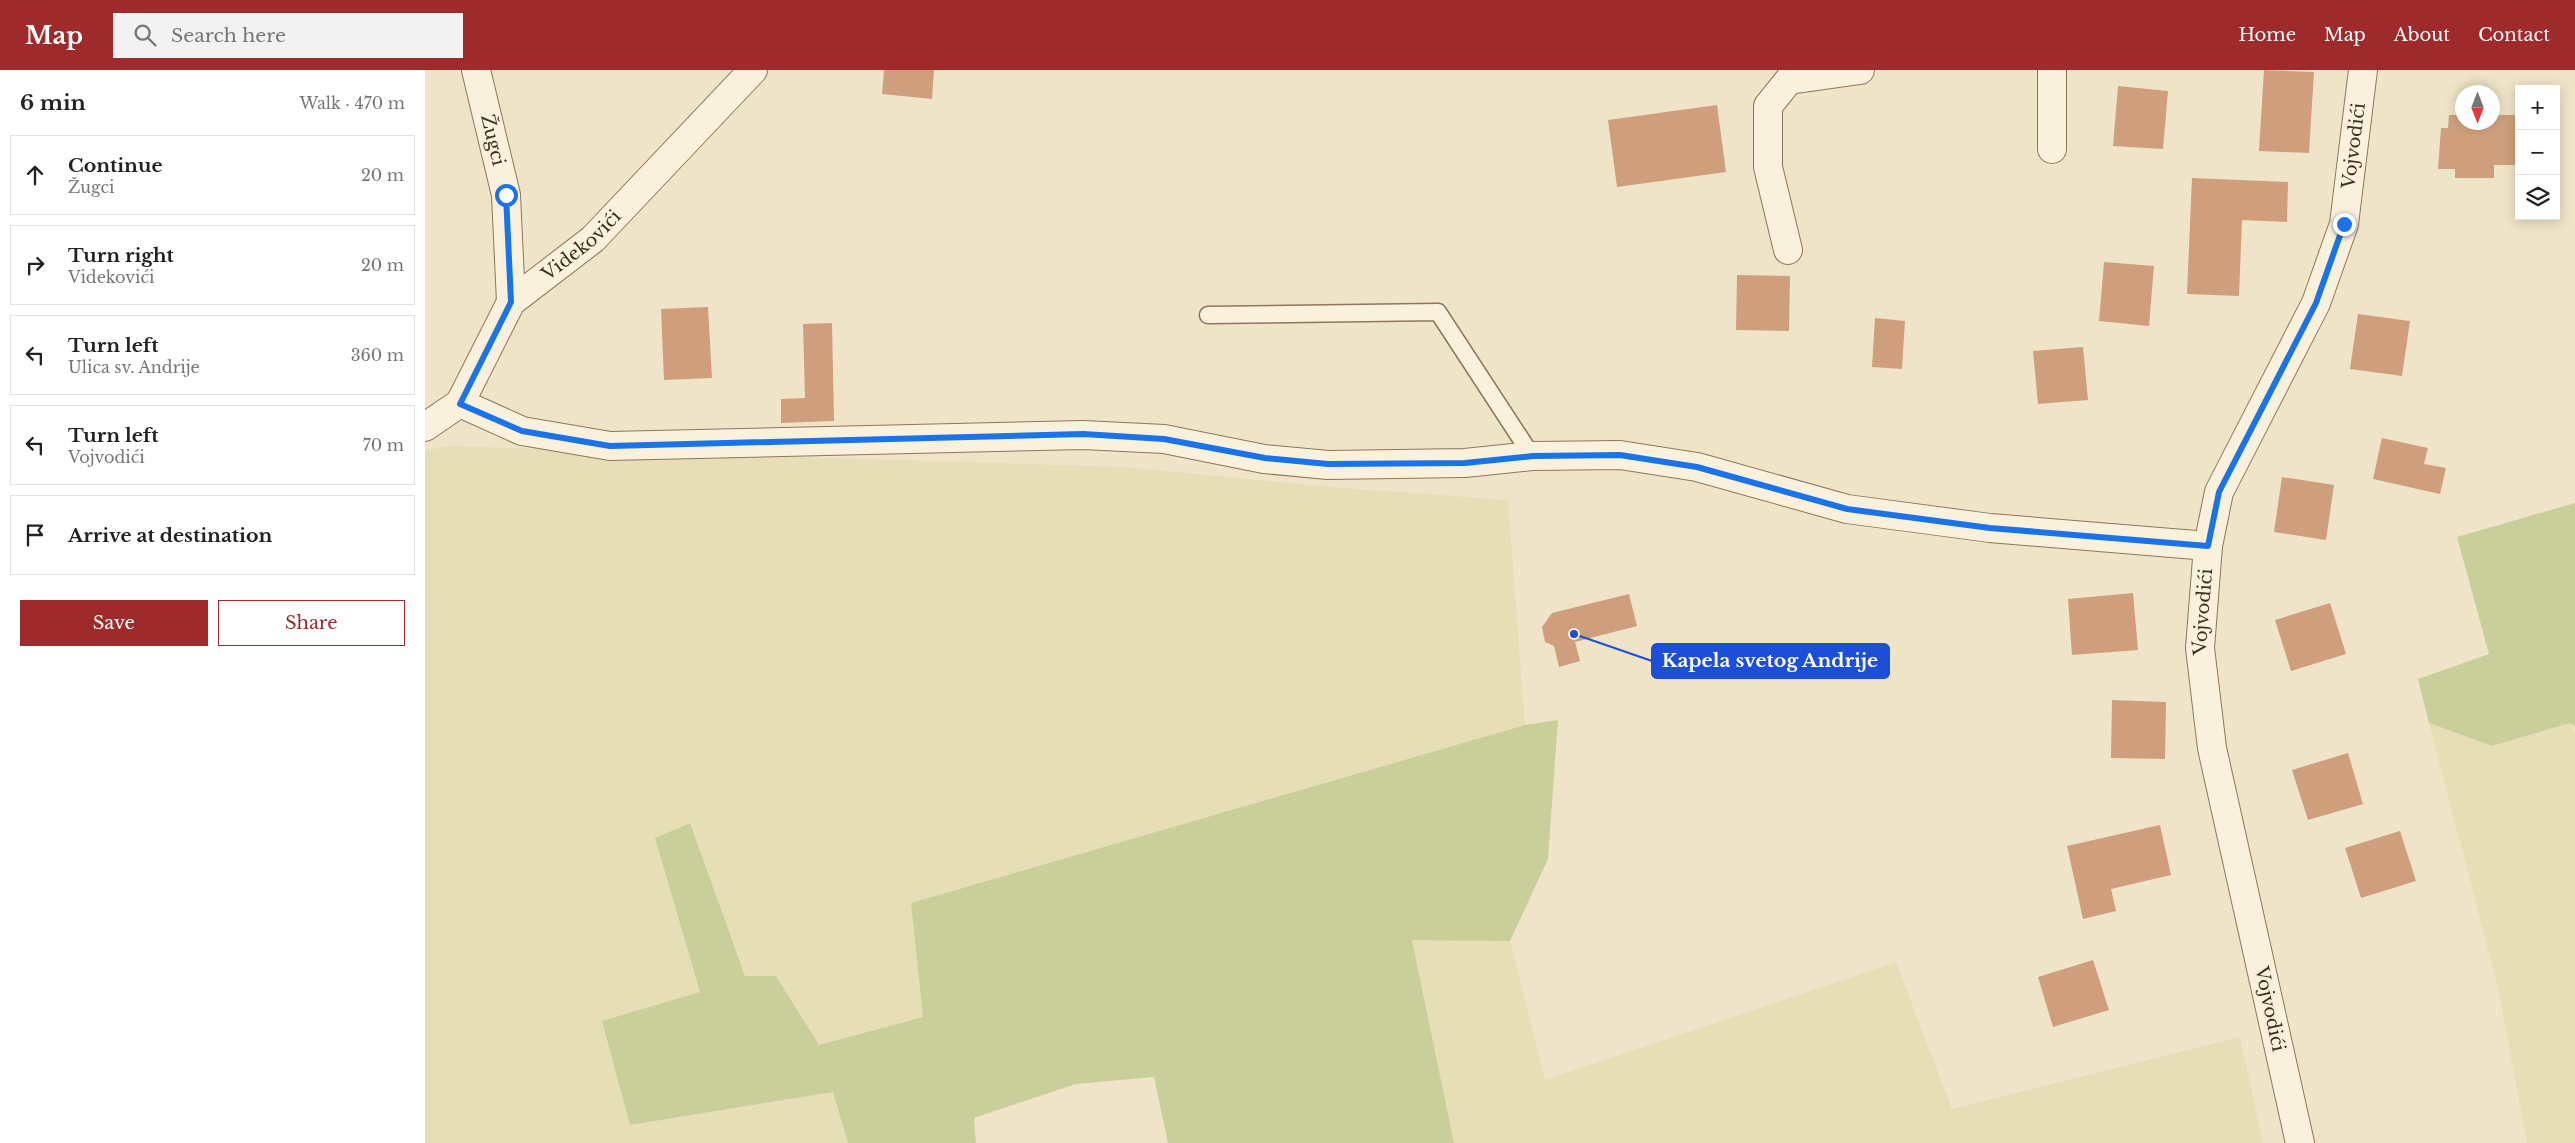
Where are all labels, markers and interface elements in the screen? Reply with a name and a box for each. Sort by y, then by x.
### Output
search box [113,13,463,58]
text: Map [25,21,83,50]
icon: search [131,21,159,49]
text: Search here [171,24,286,47]
text: Home [2238,24,2296,46]
text: Map [2324,24,2366,46]
text: About [2394,24,2450,46]
text: Contact [2478,24,2550,46]
north arrow [2455,85,2500,130]
map controls [2515,85,2560,220]
button: + [2515,85,2560,130]
text: 6 min [20,90,86,116]
text: Walk · 470 m [300,93,405,113]
street label: Vojvodići [2337,101,2370,191]
street label: Žugci [476,112,510,168]
button: − [2515,130,2560,175]
text: Continue [68,154,163,177]
icon: ahead [21,161,49,189]
text: 20 m [361,165,404,185]
button: layers [2515,175,2560,220]
text: Žugci [68,177,114,197]
route start [495,184,518,207]
street label: Videkovići [537,206,626,286]
route end [2333,213,2356,236]
text: Turn right [68,244,174,267]
icon: right [21,251,49,279]
text: 20 m [361,255,404,275]
text: Videkovići [68,267,155,287]
text: Turn left [68,334,159,357]
icon: left [21,341,49,369]
text: 360 m [351,345,404,365]
text: Ulica sv. Andrije [68,357,200,377]
text: Turn left [68,424,159,447]
icon: left [21,431,49,459]
text: 70 m [363,435,404,455]
text: Vojvodići [68,447,145,467]
icon: arrive [21,521,49,549]
text: Arrive at destination [68,524,272,547]
street label: Vojvodići [2188,568,2217,657]
button: Save [20,600,208,646]
button: Share [218,600,405,646]
callout: Kapela svetog Andrije [1652,644,1889,678]
text: Kapela svetog Andrije [1662,649,1878,672]
street label: Vojvodići [2250,964,2290,1053]

